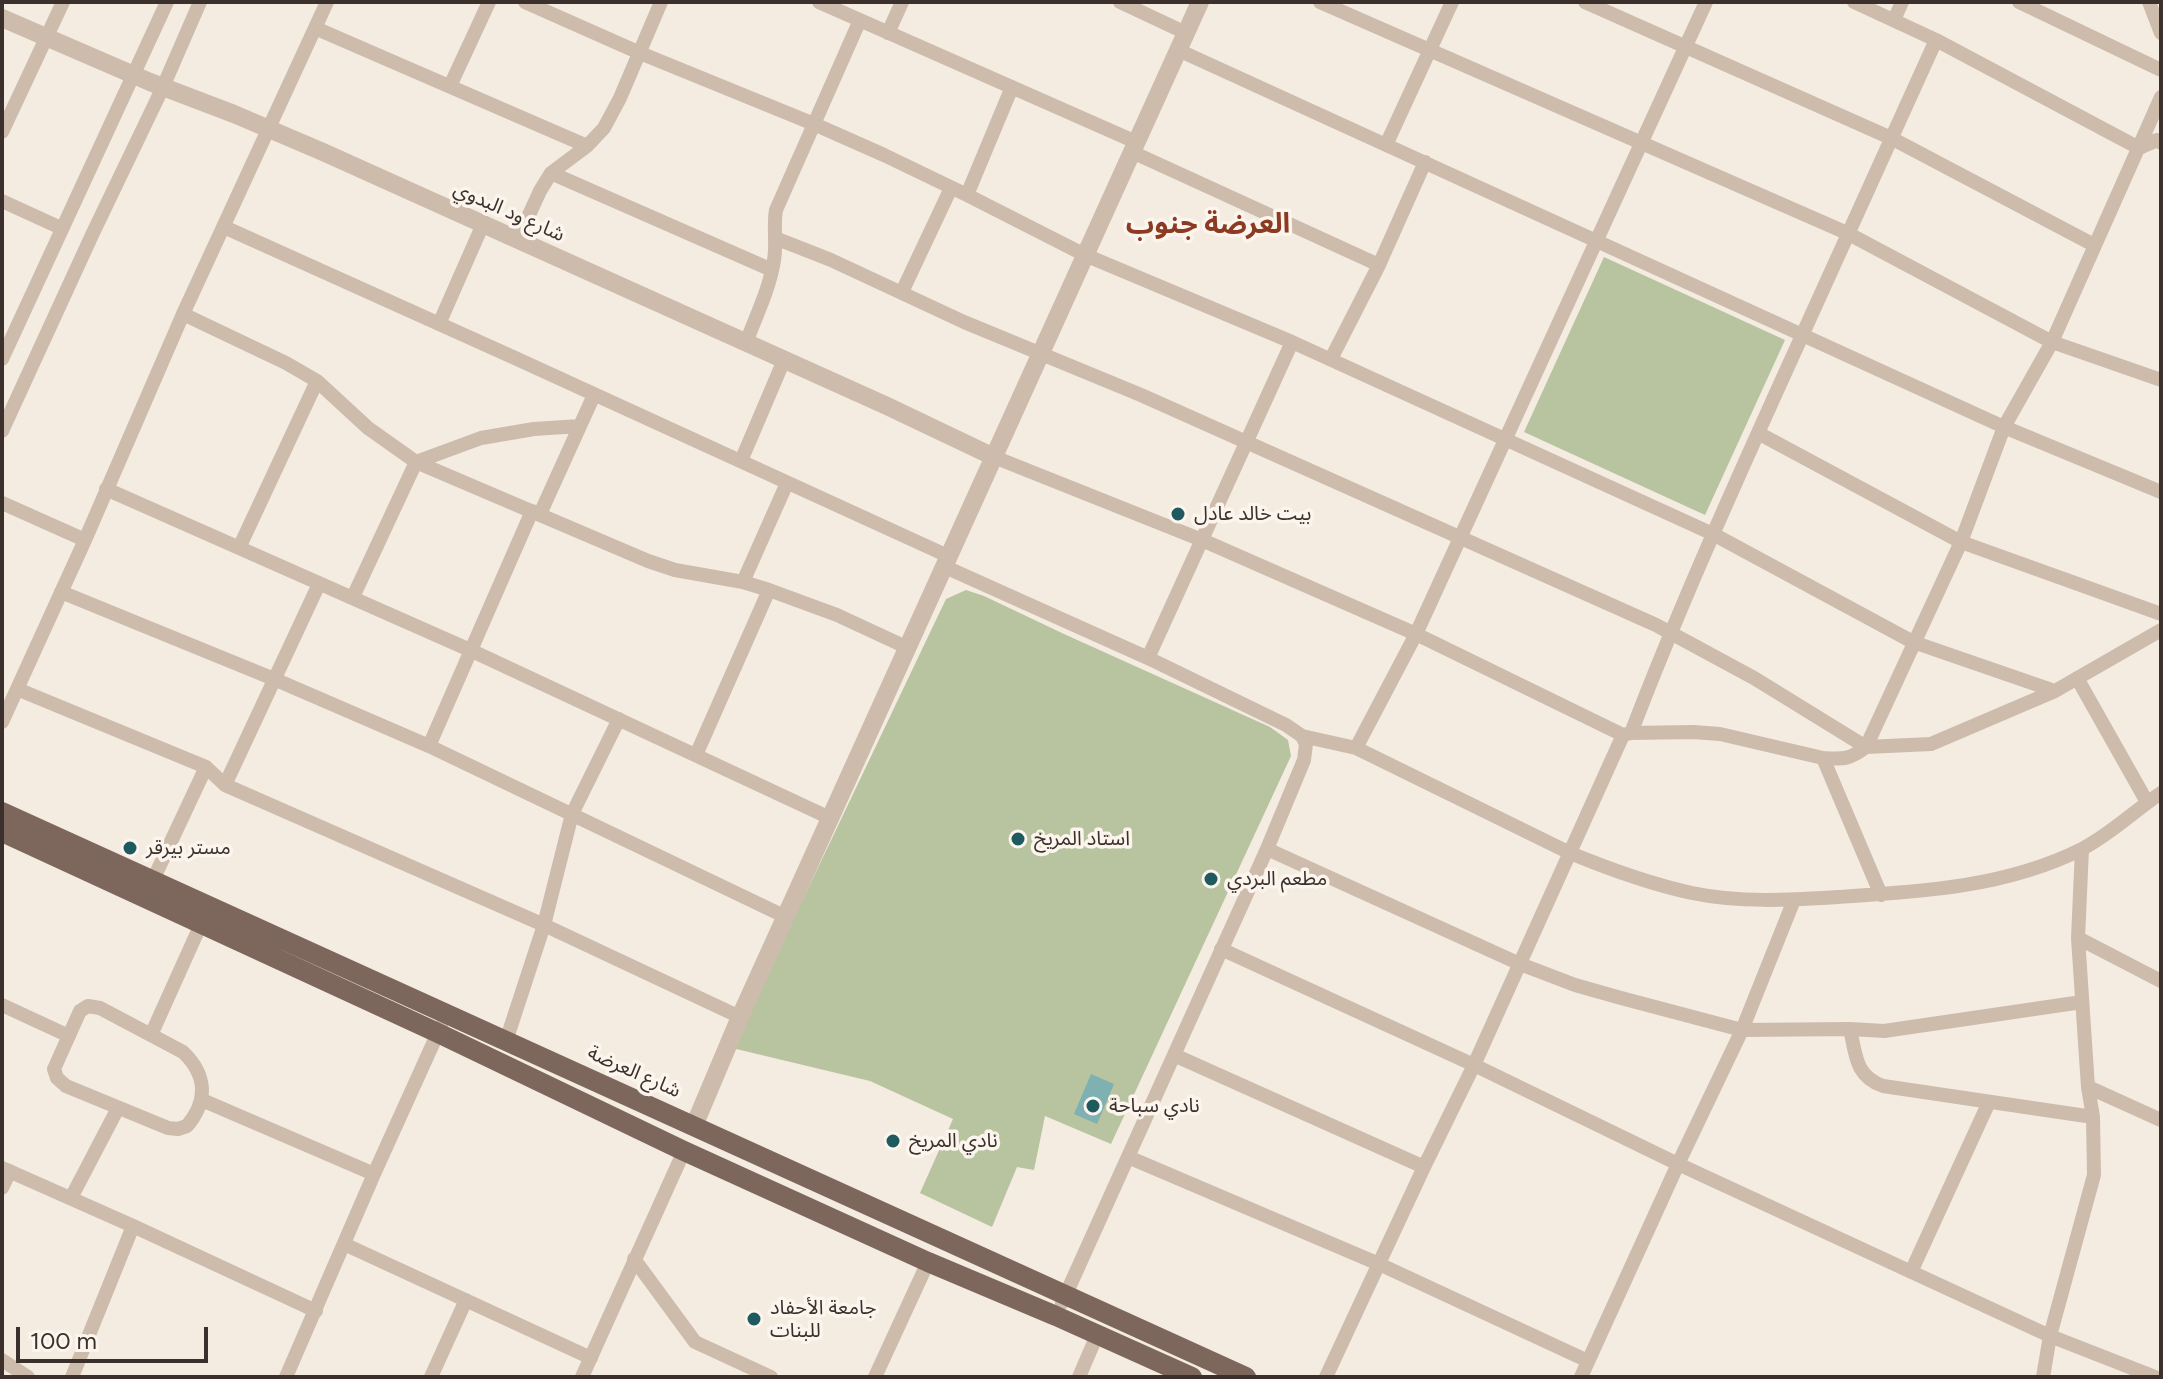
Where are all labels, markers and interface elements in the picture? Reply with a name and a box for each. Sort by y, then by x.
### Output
street label: شارع ود البدوي [450,177,568,247]
district label: العرضة جنوب [1126,208,1290,242]
place label: بيت خالد عادل [1194,502,1311,526]
marker: بيت خالد عادل [1169,505,1187,523]
place label: استاد المريخ [1034,827,1130,851]
marker: استاد المريخ [1009,830,1027,848]
place label: مستر بيرقر [146,836,231,860]
marker: مستر بيرقر [121,839,139,857]
place label: مطعم البردي [1227,867,1327,891]
marker: مطعم البردي [1202,870,1220,888]
street label: شارع العرضة [584,1041,684,1103]
place label: نادي سباحة [1109,1094,1200,1118]
marker: نادي سباحة [1084,1097,1102,1115]
place label: نادي المريخ [909,1129,998,1153]
marker: نادي المريخ [884,1132,902,1150]
place label: جامعة الأحفاد للبنات [770,1296,877,1343]
marker: جامعة الأحفاد للبنات [745,1310,763,1328]
scale bar [20,1311,212,1361]
text: 100 m [30,1326,97,1355]

